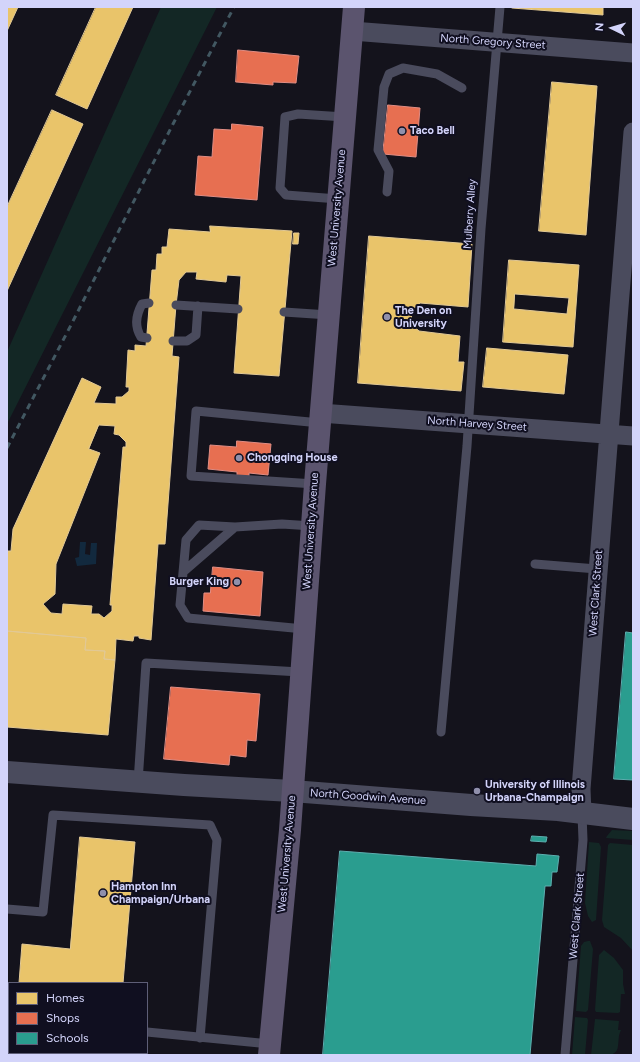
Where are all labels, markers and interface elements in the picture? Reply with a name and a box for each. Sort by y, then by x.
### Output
north arrow [592,8,632,48]
text: N [593,22,606,32]
street label: North Gregory Street [440,32,546,52]
place label: Taco Bell [410,124,455,138]
marker: Taco Bell [397,126,407,136]
street label: West University Avenue [325,149,349,267]
street label: Mulberry Alley [461,179,479,249]
place label: The Den on University [395,304,452,330]
marker: The Den on University [382,312,392,322]
street label: North Harvey Street [427,414,527,434]
place label: Chongqing House [247,451,337,465]
marker: Chongqing House [234,453,244,463]
street label: West University Avenue [300,472,322,590]
street label: West Clark Street [586,549,606,637]
place label: Burger King [169,575,229,589]
marker: Burger King [232,577,242,587]
place label: University of Illinois Urbana-Champaign [485,778,585,804]
street label: North Goodwin Avenue [309,786,427,808]
marker: University of Illinois Urbana-Champaign [472,786,482,796]
street label: West University Avenue [275,795,299,913]
street label: West Clark Street [567,872,587,960]
place label: Hampton Inn Champaign/Urbana [111,880,210,906]
marker: Hampton Inn Champaign/Urbana [98,888,108,898]
legend [8,982,148,1054]
text: Homes [46,991,84,1005]
text: Shops [46,1011,80,1025]
text: Schools [46,1031,89,1045]

